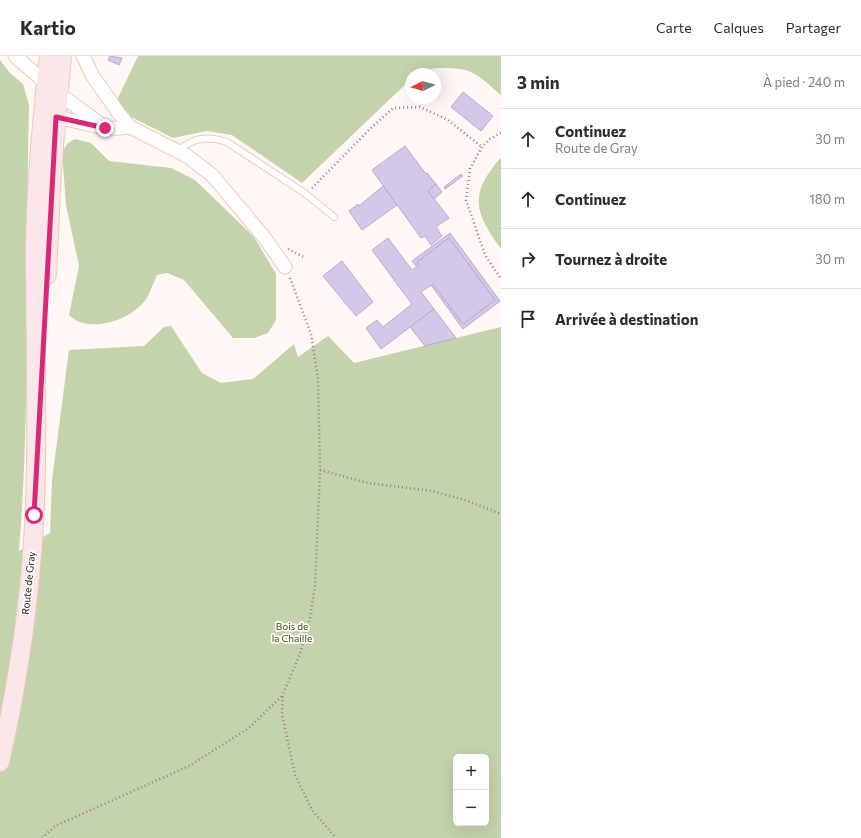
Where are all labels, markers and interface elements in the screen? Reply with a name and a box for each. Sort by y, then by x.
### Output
text: Kartio [20,16,76,39]
text: Carte [656,19,692,36]
text: Calques [714,19,764,36]
text: Partager [786,19,841,36]
north arrow [405,68,441,104]
text: 3 min [517,72,560,93]
text: À pied · 240 m [763,74,845,90]
route end [96,119,114,137]
text: Continuez [555,122,626,140]
icon: ahead [517,128,539,150]
text: 30 m [815,131,845,147]
text: Route de Gray [555,140,638,156]
icon: ahead [517,188,539,210]
text: Continuez [555,190,626,208]
text: 180 m [809,191,845,207]
icon: right [517,248,539,270]
text: Tournez à droite [555,250,667,268]
text: 30 m [815,251,845,267]
icon: arrive [517,308,539,330]
text: Arrivée à destination [555,310,698,328]
route start [25,506,43,524]
street label: Route de Gray [19,551,37,615]
park label: Bois de la Chaille [272,620,312,644]
map controls [453,754,489,826]
button: + [453,754,489,790]
button: − [453,790,489,826]

